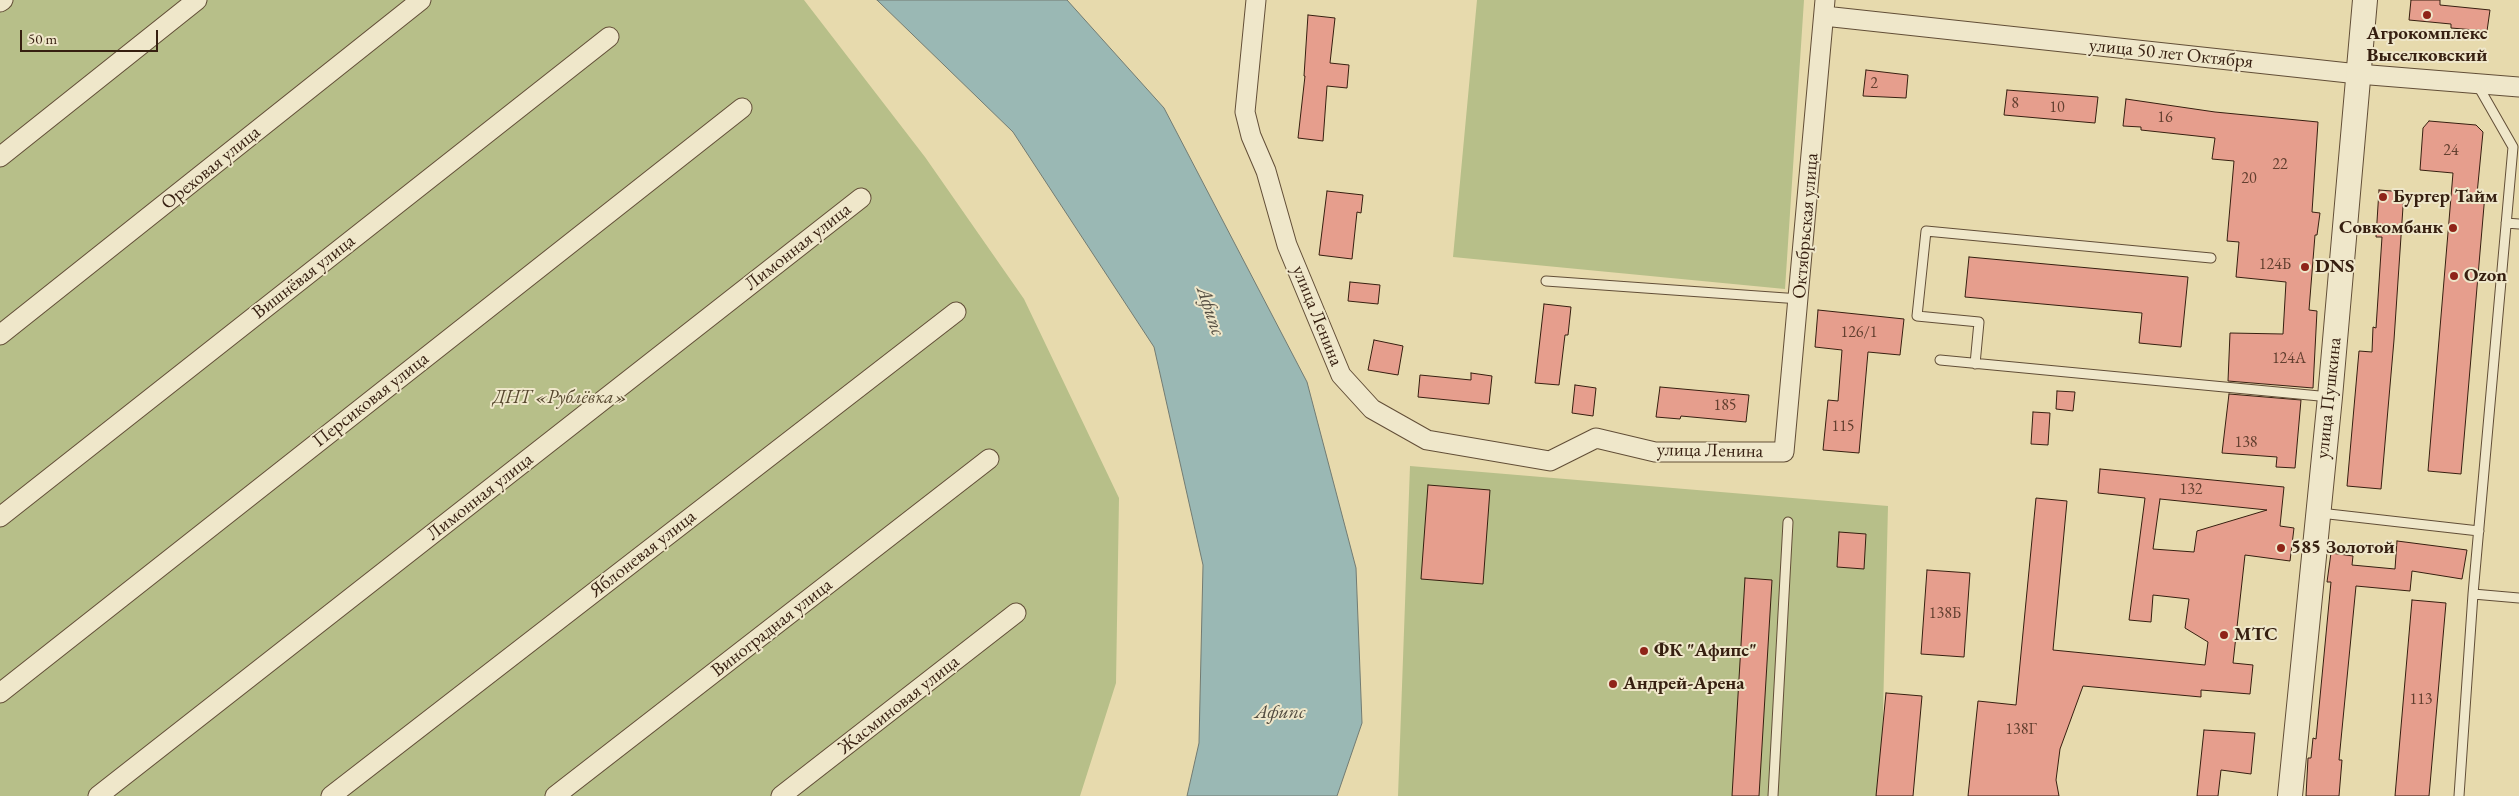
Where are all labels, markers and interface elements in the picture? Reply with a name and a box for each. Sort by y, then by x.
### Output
marker: Агрокомплекс Выселковский [2421,9,2433,21]
scale bar [22,20,160,52]
place label: Агрокомплекс Выселковский [2367,23,2487,67]
text: 50 m [28,29,57,48]
street label: улица 50 лет Октября [2088,34,2254,74]
house number: 2 [1870,74,1878,94]
house number: 8 [2011,94,2019,114]
house number: 10 [2049,98,2065,118]
house number: 16 [2157,108,2173,128]
street label: Ореховая улица [157,121,265,215]
house number: 24 [2443,141,2459,161]
street label: Октябрьская улица [1788,152,1824,300]
house number: 22 [2272,155,2288,175]
house number: 20 [2241,169,2257,189]
place label: Бургер Тайм [2393,186,2498,208]
marker: Бургер Тайм [2377,191,2389,203]
street label: Лимонная улица [740,198,856,296]
place label: Совкомбанк [2339,217,2443,239]
marker: Совкомбанк [2447,222,2459,234]
street label: Вишнёвая улица [248,230,360,324]
house number: 124Б [2259,255,2291,275]
place label: DNS [2315,256,2354,278]
marker: DNS [2299,261,2311,273]
street label: улица Ленина [1286,262,1348,370]
place label: Ozon [2464,265,2507,287]
marker: Ozon [2448,270,2460,282]
water label: Афипс [1190,283,1230,339]
house number: 126/1 [1840,323,1878,343]
street label: улица Пушкина [2311,336,2347,460]
street label: Персиковая улица [308,348,434,452]
house number: 124А [2272,349,2306,369]
park label: ДНТ «Рублёвка» [493,387,627,409]
house number: 185 [1713,396,1737,416]
house number: 115 [1831,417,1855,437]
house number: 138 [2234,433,2258,453]
street label: улица Ленина [1657,439,1763,463]
street label: Лимонная улица [422,448,538,546]
house number: 132 [2179,480,2203,500]
street label: Яблоневая улица [585,505,701,603]
place label: 585 Золотой [2291,537,2395,559]
marker: 585 Золотой [2275,542,2287,554]
street label: Виноградная улица [707,574,837,682]
house number: 138Б [1929,604,1961,624]
place label: МТС [2234,624,2278,646]
marker: МТС [2218,629,2230,641]
place label: ФК "Афипс" [1654,640,1757,662]
marker: ФК "Афипс" [1638,645,1650,657]
street label: Жасминовая улица [834,651,964,759]
place label: Андрей-Арена [1623,673,1745,695]
marker: Андрей-Арена [1607,678,1619,690]
house number: 113 [2409,690,2433,710]
water label: Афипс [1255,701,1305,725]
house number: 138Г [2005,720,2037,740]

